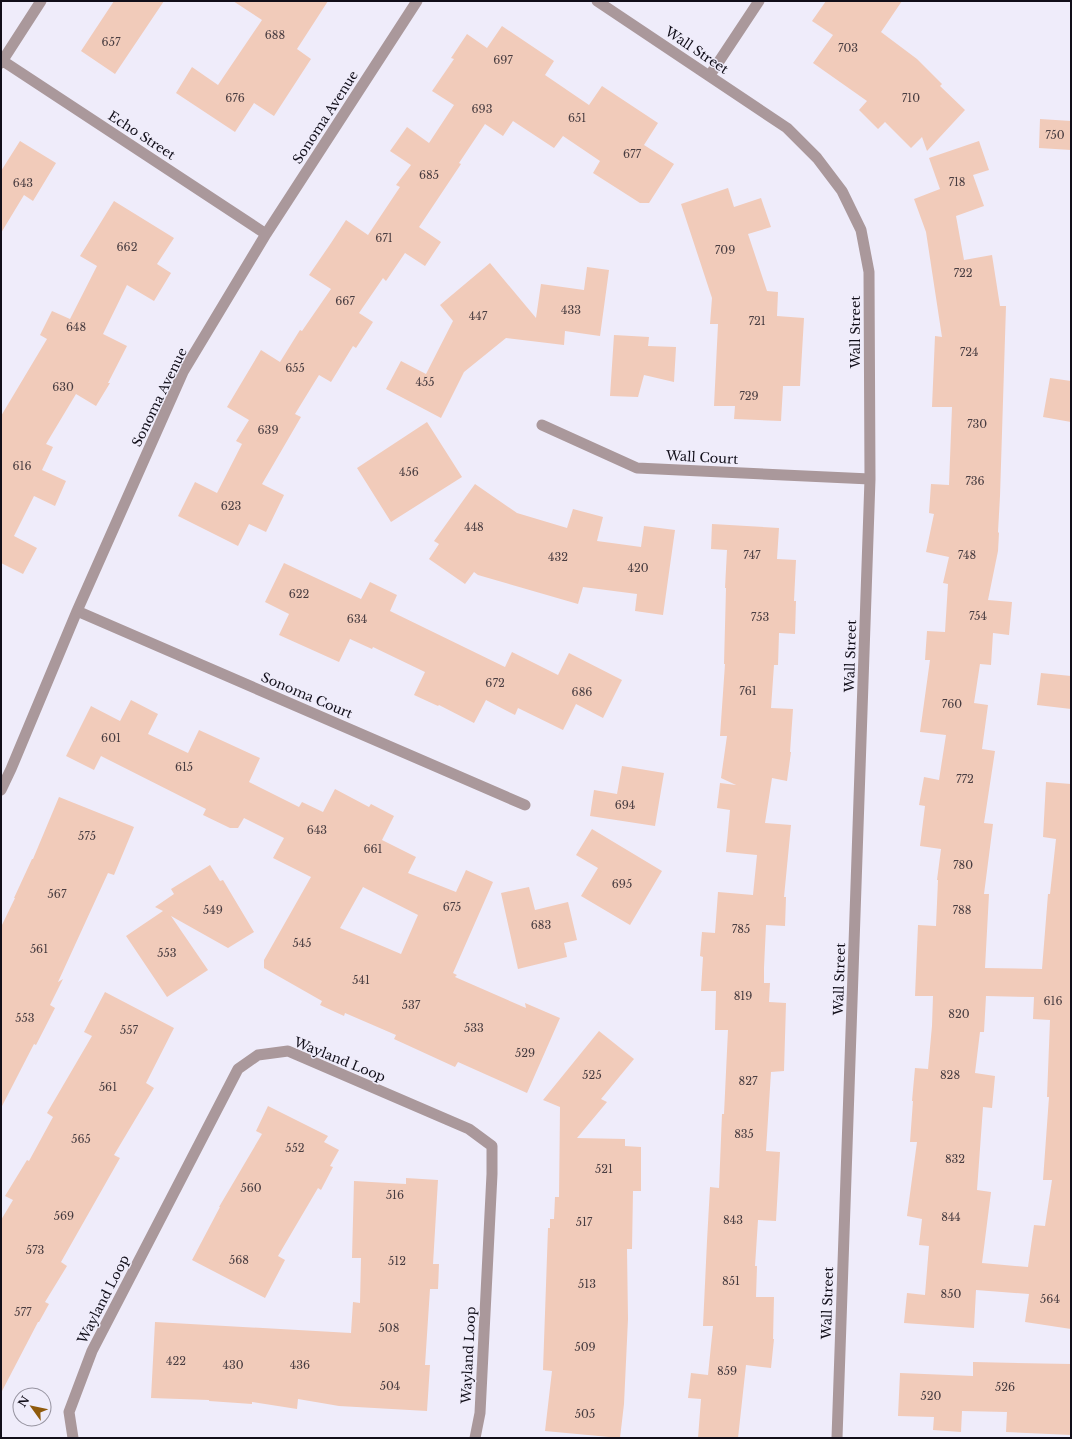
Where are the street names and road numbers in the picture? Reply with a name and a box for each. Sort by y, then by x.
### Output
street label: Wall Street [661,22,732,78]
street label: Sonoma Avenue [289,67,362,167]
street label: Echo Street [105,107,179,163]
street label: Wall Street [847,296,864,369]
street label: Sonoma Avenue [128,345,191,450]
street label: Wall Court [664,447,739,468]
street label: Wall Street [841,619,860,694]
street label: Sonoma Court [258,669,355,722]
street label: Wall Street [830,942,849,1017]
street label: Wayland Loop [291,1033,388,1086]
street label: Wayland Loop [73,1252,133,1347]
street label: Wall Street [818,1266,837,1341]
street label: Wayland Loop [457,1306,480,1405]

